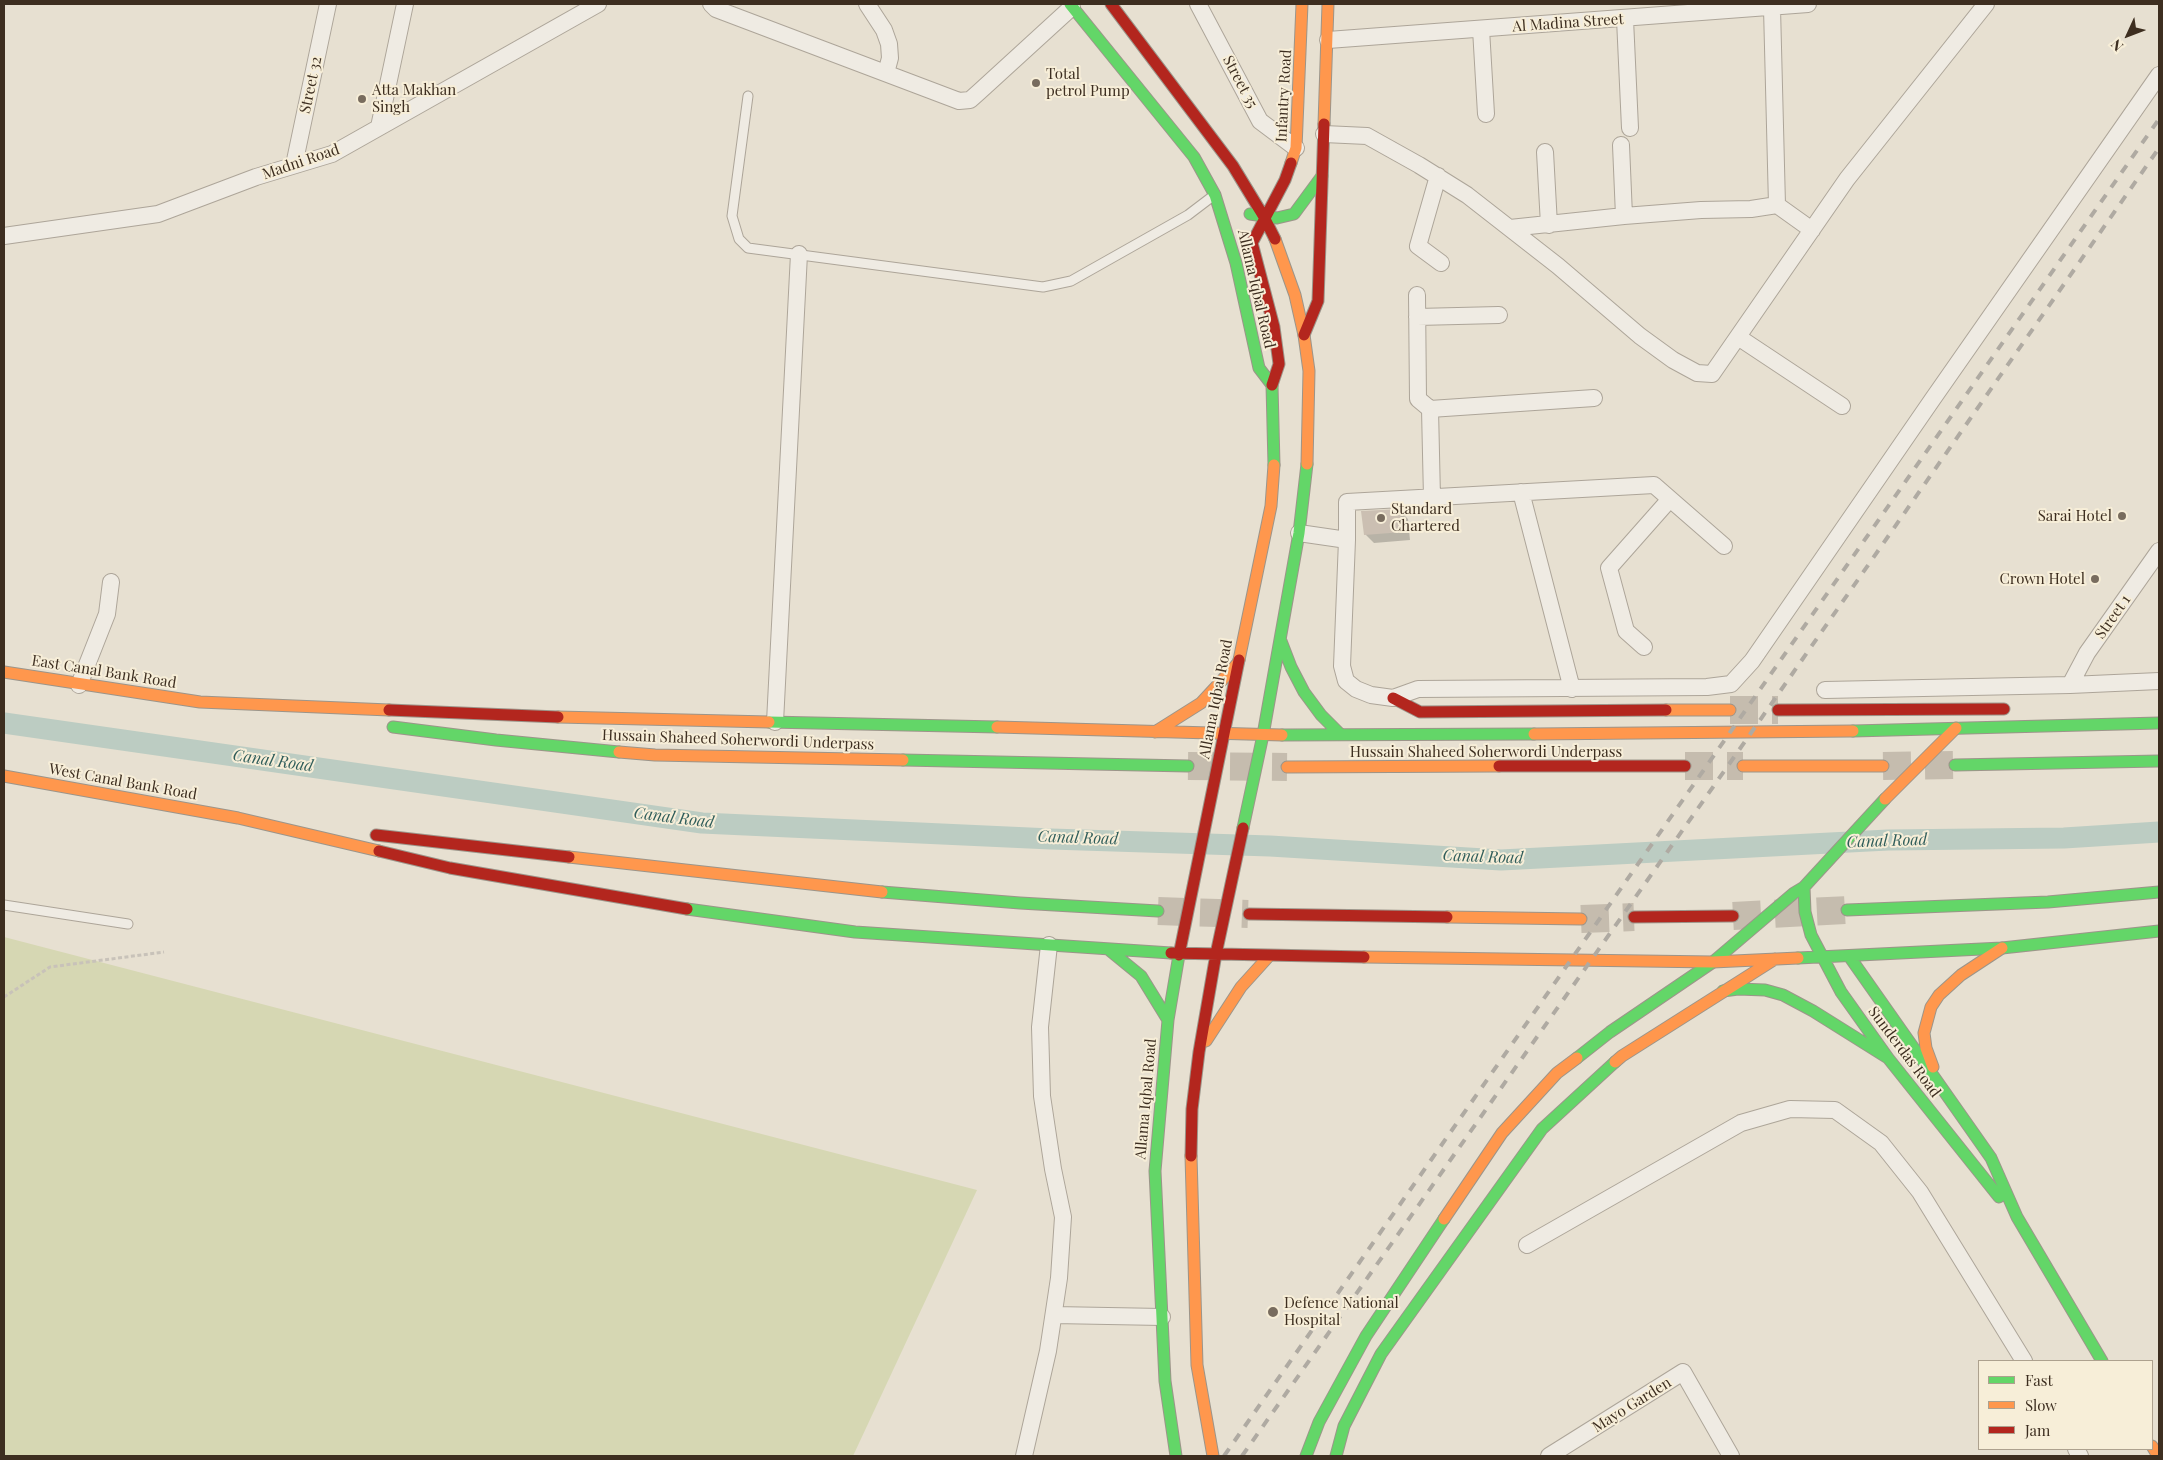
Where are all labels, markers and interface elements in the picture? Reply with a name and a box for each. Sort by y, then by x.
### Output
street label: Al Madina Street [1512,10,1624,36]
north arrow [2103,10,2153,60]
text: N [2106,35,2127,56]
street label: Infantry Road [1273,49,1295,143]
street label: Street 35 [1219,53,1261,111]
street label: Street 32 [296,55,326,115]
place label: Total petrol Pump [1046,65,1130,100]
marker: Total petrol Pump [1030,77,1042,89]
place label: Atta Makhan Singh [372,81,456,116]
marker: Atta Makhan Singh [356,93,368,105]
street label: Madni Road [260,140,342,184]
street label: Allama Iqbal Road [1234,228,1278,350]
place label: Standard Chartered [1391,500,1460,535]
place label: Sarai Hotel [2038,507,2112,525]
marker: Sarai Hotel [2116,510,2128,522]
marker: Standard Chartered [1375,512,1387,524]
place label: Crown Hotel [1999,570,2085,588]
marker: Crown Hotel [2089,573,2101,585]
street label: Street 1 [2091,592,2135,642]
street label: Allama Iqbal Road [1196,638,1236,760]
street label: East Canal Bank Road [30,652,178,692]
street label: Hussain Shaheed Soherwordi Underpass [602,726,874,754]
street label: Hussain Shaheed Soherwordi Underpass [1350,743,1622,761]
water label: Canal Road [232,746,314,776]
street label: West Canal Bank Road [48,760,198,804]
water label: Canal Road [633,804,715,832]
water label: Canal Road [1037,827,1119,849]
water label: Canal Road [1846,830,1928,852]
water label: Canal Road [1442,846,1524,868]
street label: Sunderdas Road [1864,1003,1944,1101]
street label: Allama Iqbal Road [1132,1038,1160,1160]
place label: Defence National Hospital [1284,1294,1399,1329]
marker: Defence National Hospital [1266,1305,1280,1319]
legend [1978,1360,2153,1450]
text: Fast [2025,1370,2053,1390]
street label: Mayo Garden [1589,1374,1675,1436]
text: Slow [2025,1395,2057,1415]
text: Jam [2025,1420,2050,1440]

